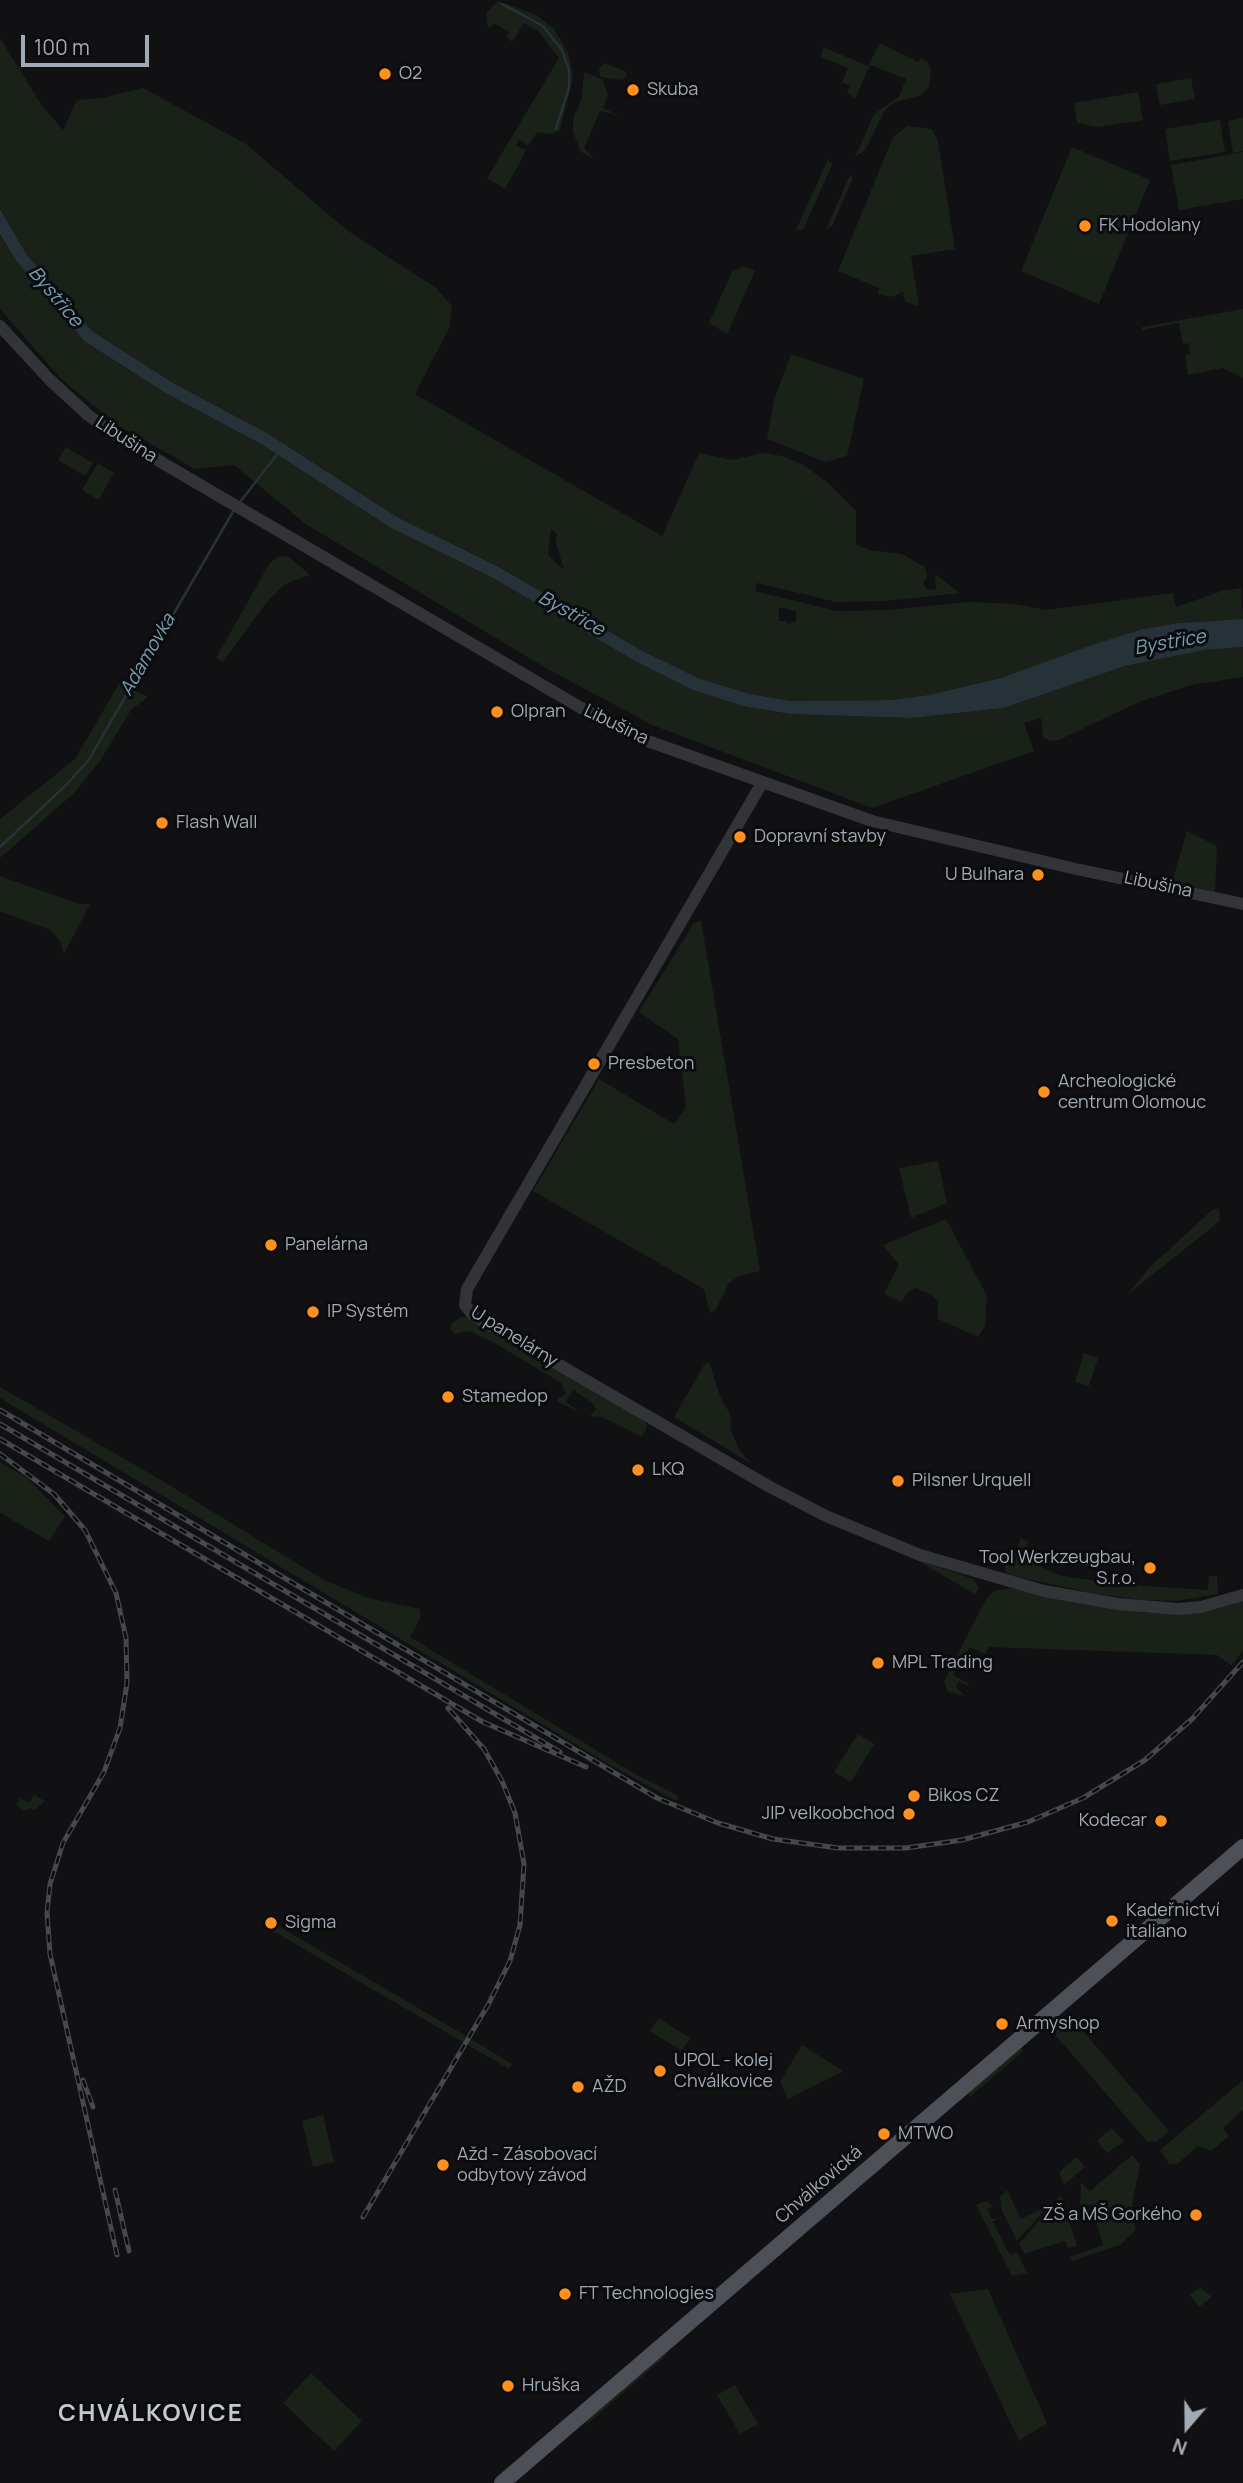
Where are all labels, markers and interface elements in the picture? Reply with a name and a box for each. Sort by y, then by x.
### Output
scale bar [24,21,152,65]
text: 100 m [34,33,90,61]
place label: O2 [399,63,422,85]
marker: O2 [377,66,393,82]
place label: Skuba [647,79,698,101]
marker: Skuba [625,82,641,98]
place label: FK Hodolany [1099,215,1201,237]
marker: FK Hodolany [1077,218,1093,234]
water label: Bystřice [23,262,87,332]
street label: Libušina [91,412,161,468]
water label: Bystřice [534,587,608,641]
water label: Adamovka [116,610,180,700]
water label: Bystřice [1133,626,1207,660]
street label: Libušina [580,700,652,750]
place label: Olpran [511,701,566,723]
marker: Olpran [489,704,505,720]
place label: Flash Wall [176,812,257,834]
marker: Flash Wall [154,815,170,831]
place label: Dopravní stavby [754,826,886,848]
marker: Dopravní stavby [732,829,748,845]
place label: U Bulhara [945,864,1024,886]
marker: U Bulhara [1030,867,1046,883]
street label: Libušina [1122,867,1194,903]
place label: Presbeton [608,1053,695,1075]
marker: Presbeton [586,1056,602,1072]
place label: Archeologické centrum Olomouc [1058,1071,1206,1114]
marker: Archeologické centrum Olomouc [1036,1084,1052,1100]
place label: Panelárna [285,1234,368,1256]
marker: Panelárna [263,1237,279,1253]
place label: IP Systém [327,1301,408,1323]
street label: U panelárny [466,1302,562,1372]
marker: IP Systém [305,1304,321,1320]
place label: Stamedop [462,1386,548,1408]
marker: Stamedop [440,1389,456,1405]
place label: LKQ [652,1459,684,1481]
marker: LKQ [630,1462,646,1478]
place label: Pilsner Urquell [912,1470,1031,1492]
marker: Pilsner Urquell [890,1473,906,1489]
place label: Tool Werkzeugbau, S.r.o. [979,1547,1136,1590]
marker: Tool Werkzeugbau, S.r.o. [1142,1560,1158,1576]
place label: MPL Trading [892,1652,993,1674]
marker: MPL Trading [870,1655,886,1671]
place label: Bikos CZ [928,1785,1000,1807]
marker: Bikos CZ [906,1788,922,1804]
place label: JIP velkoobchod [762,1803,895,1825]
marker: JIP velkoobchod [901,1806,917,1822]
place label: Kodecar [1079,1810,1147,1832]
marker: Kodecar [1153,1813,1169,1829]
place label: Kadeřnictví italiano [1126,1900,1220,1942]
place label: Sigma [285,1912,336,1934]
marker: Kadeřnictví italiano [1104,1913,1120,1929]
marker: Sigma [263,1915,279,1931]
place label: Armyshop [1016,2013,1100,2035]
marker: Armyshop [994,2016,1010,2032]
place label: UPOL - kolej Chválkovice [674,2050,773,2092]
marker: UPOL - kolej Chválkovice [652,2063,668,2079]
place label: AŽD [592,2076,627,2098]
marker: AŽD [570,2079,586,2095]
place label: MTWO [898,2123,953,2145]
marker: MTWO [876,2126,892,2142]
street label: Chválkovická [771,2142,867,2228]
place label: Ažd - Zásobovací odbytový závod [457,2144,597,2186]
marker: Ažd - Zásobovací odbytový závod [435,2157,451,2173]
place label: ZŠ a MŠ Gorkého [1043,2204,1182,2226]
marker: ZŠ a MŠ Gorkého [1188,2207,1204,2223]
place label: FT Technologies [579,2283,714,2305]
marker: FT Technologies [557,2286,573,2302]
place label: Hruška [522,2375,580,2397]
marker: Hruška [500,2378,516,2394]
north arrow [1152,2392,1222,2462]
district label: CHVÁLKOVICE [60,2400,242,2428]
text: N [1169,2432,1191,2461]

